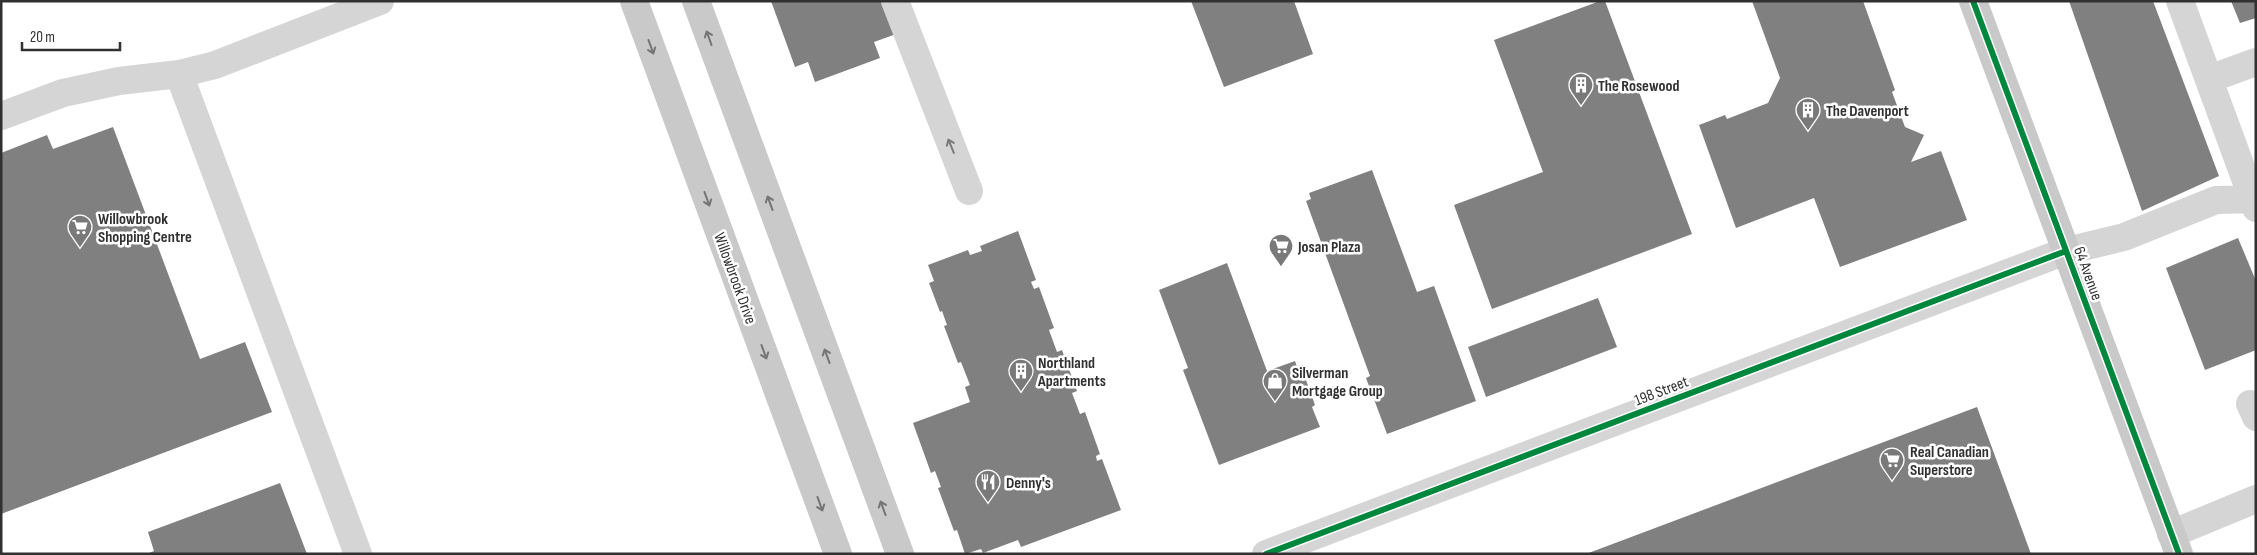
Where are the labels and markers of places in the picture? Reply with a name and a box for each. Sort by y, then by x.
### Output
building icon: The Rosewood [1568,72,1594,106]
place label: The Rosewood [1598,77,1679,96]
building icon: The Davenport [1795,97,1821,131]
place label: The Davenport [1826,102,1909,121]
place label: Willowbrook Shopping Centre [98,210,192,247]
supermarket icon: Willowbrook Shopping Centre [67,214,93,248]
supermarket icon: Josan Plaza [1268,233,1294,267]
place label: Josan Plaza [1297,238,1361,257]
place label: Northland Apartments [1037,354,1106,391]
building icon: Northland Apartments [1008,358,1034,392]
place label: Silverman Mortgage Group [1292,364,1383,401]
shop icon: Silverman Mortgage Group [1262,368,1288,402]
place label: Real Canadian Superstore [1910,443,1989,480]
supermarket icon: Real Canadian Superstore [1879,447,1905,481]
restaurant icon: Denny's [975,469,1001,503]
place label: Denny's [1006,474,1051,493]

